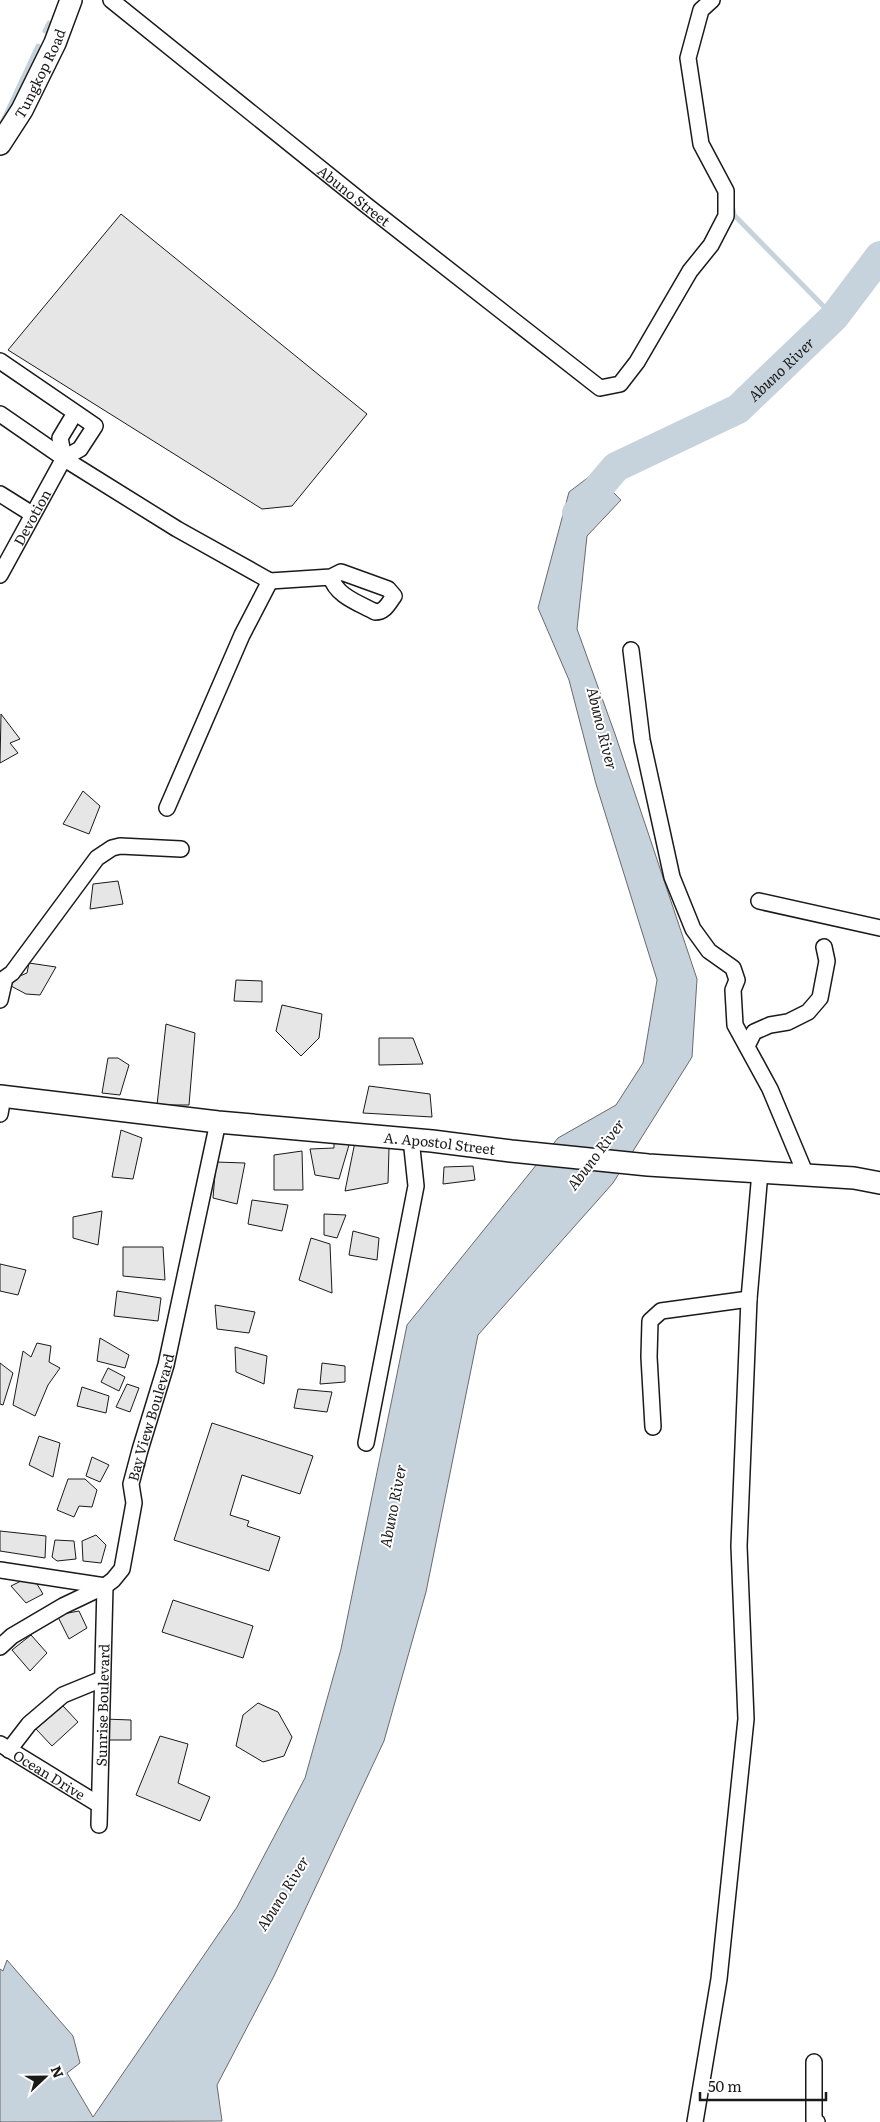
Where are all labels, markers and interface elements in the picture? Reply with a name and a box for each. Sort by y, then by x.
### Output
street label: Tungkop Road [9,25,70,123]
street label: Abuno Street [314,160,395,231]
water label: Abuno River [742,331,819,406]
street label: Devotion [8,485,55,549]
water label: Abuno River [582,684,624,772]
water label: Abuno River [560,1113,630,1195]
street label: A. Apostol Street [383,1127,497,1159]
street label: Bay View Boulevard [122,1351,178,1483]
water label: Abuno River [373,1462,411,1550]
street label: Sunrise Boulevard [90,1643,114,1766]
street label: Ocean Drive [10,1745,89,1804]
water label: Abuno River [250,1851,314,1935]
north arrow [20,2052,70,2102]
text: N [47,2063,70,2081]
scale bar [700,2070,826,2102]
text: 50 m [708,2074,742,2097]

